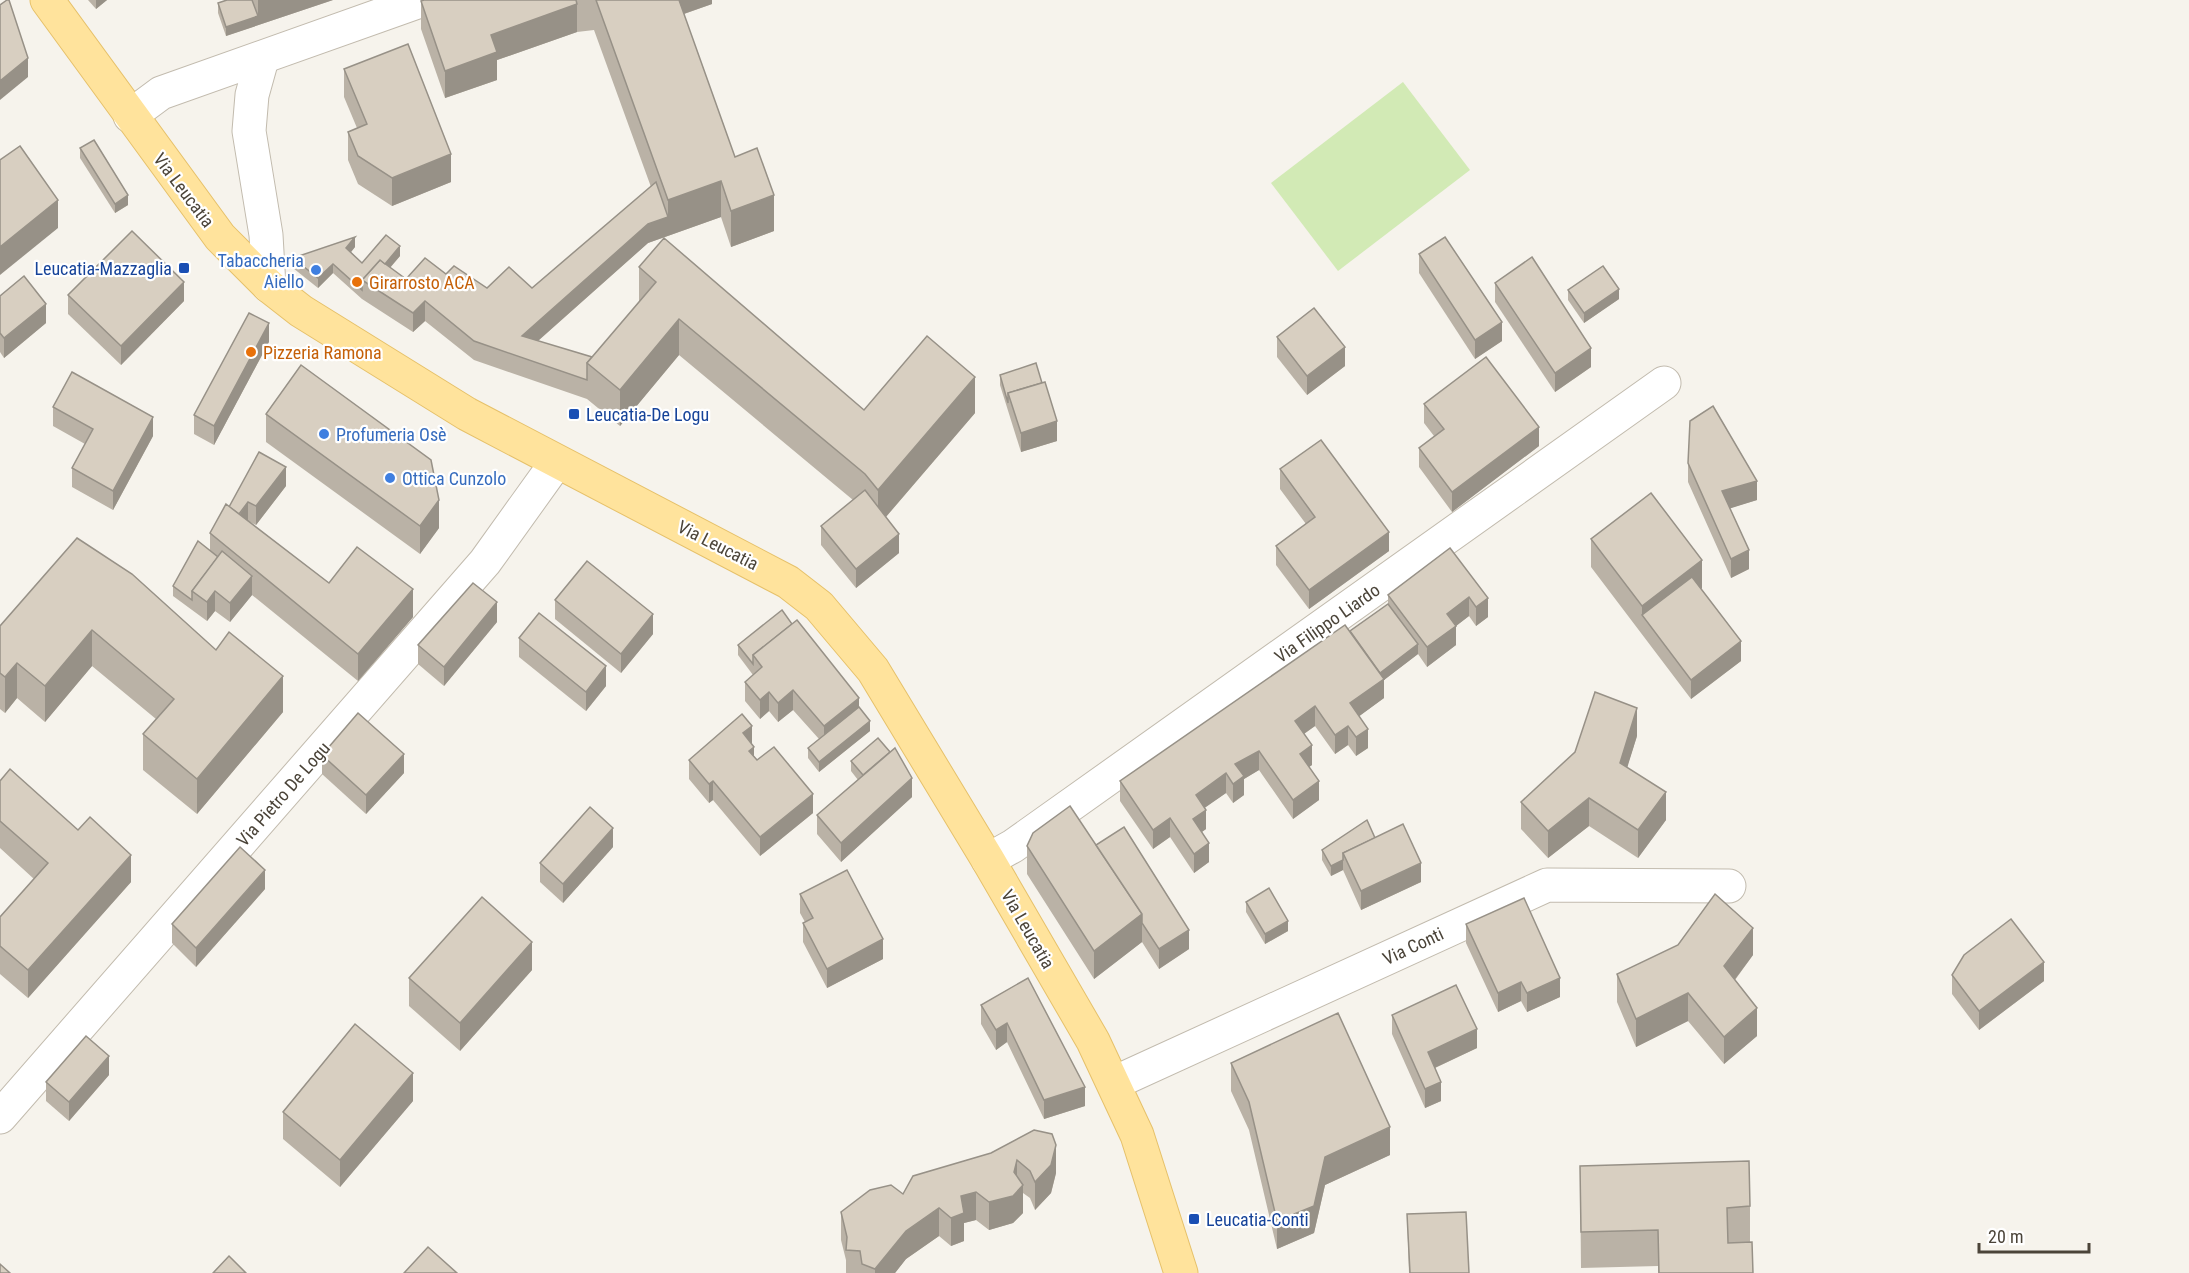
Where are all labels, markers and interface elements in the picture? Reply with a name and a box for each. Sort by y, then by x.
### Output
street label: Via Leucatia [149,149,219,231]
place label: Tabaccheria Aiello [218,250,304,292]
place label: Leucatia-Mazzaglia [34,258,172,279]
marker: Leucatia-Mazzaglia [177,261,191,275]
marker: Tabaccheria Aiello [309,263,323,277]
place label: Girarrosto ACA [369,272,475,293]
marker: Girarrosto ACA [350,275,364,289]
place label: Pizzeria Ramona [263,342,382,363]
marker: Pizzeria Ramona [244,345,258,359]
place label: Leucatia-De Logu [586,404,709,425]
marker: Leucatia-De Logu [567,407,581,421]
place label: Profumeria Osè [336,424,447,445]
marker: Profumeria Osè [317,427,331,441]
place label: Ottica Cunzolo [402,468,506,489]
marker: Ottica Cunzolo [383,471,397,485]
street label: Via Leucatia [674,516,762,574]
street label: Via Filippo Liardo [1270,579,1384,667]
street label: Via Pietro De Logu [232,738,334,850]
street label: Via Leucatia [997,886,1059,972]
street label: Via Conti [1379,923,1447,969]
place label: Leucatia-Conti [1206,1209,1309,1230]
marker: Leucatia-Conti [1187,1212,1201,1226]
scale bar [1979,1216,2088,1254]
text: 20 m [1988,1226,2023,1247]

